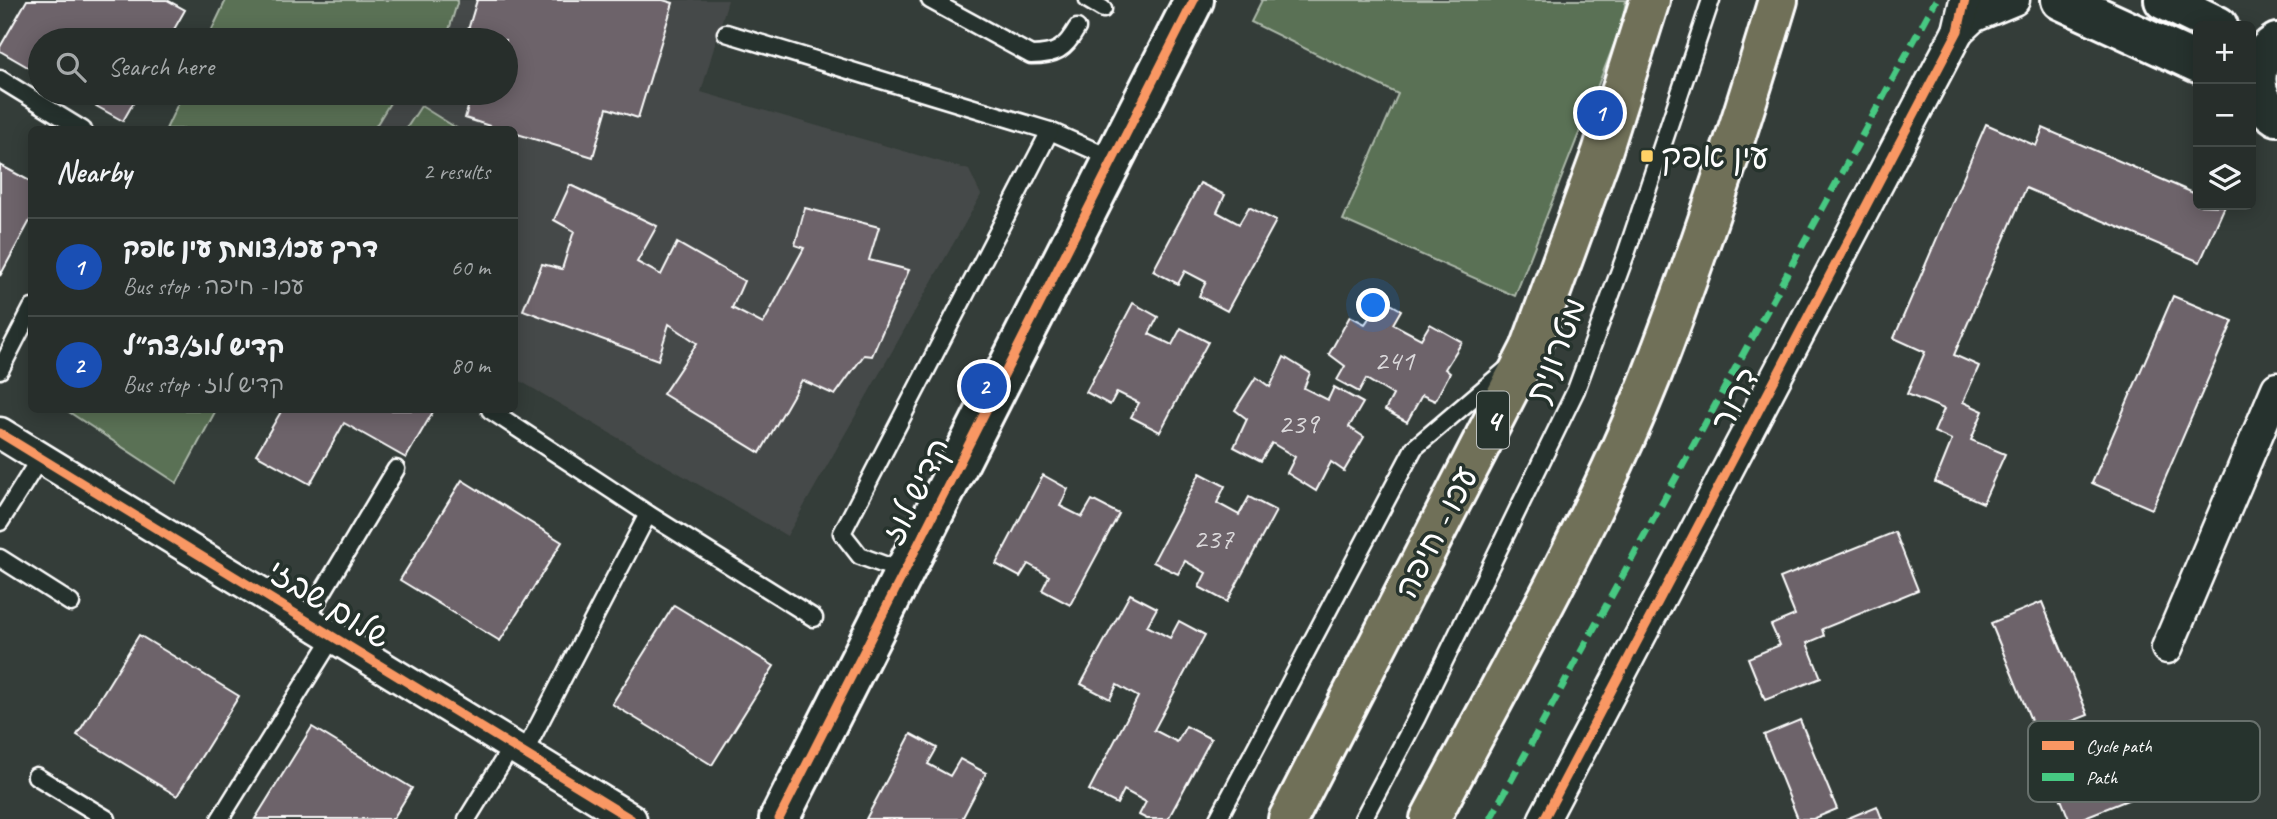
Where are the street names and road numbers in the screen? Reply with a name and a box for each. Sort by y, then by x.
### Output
street label: מטרונית [1516,291,1596,409]
street label: דרור [1701,360,1769,438]
road number: 4 [1477,392,1509,448]
street label: קדיש לוז [871,431,961,551]
street label: עכו - חיפה [1385,459,1487,605]
street label: שלום שבזי [260,550,398,658]

